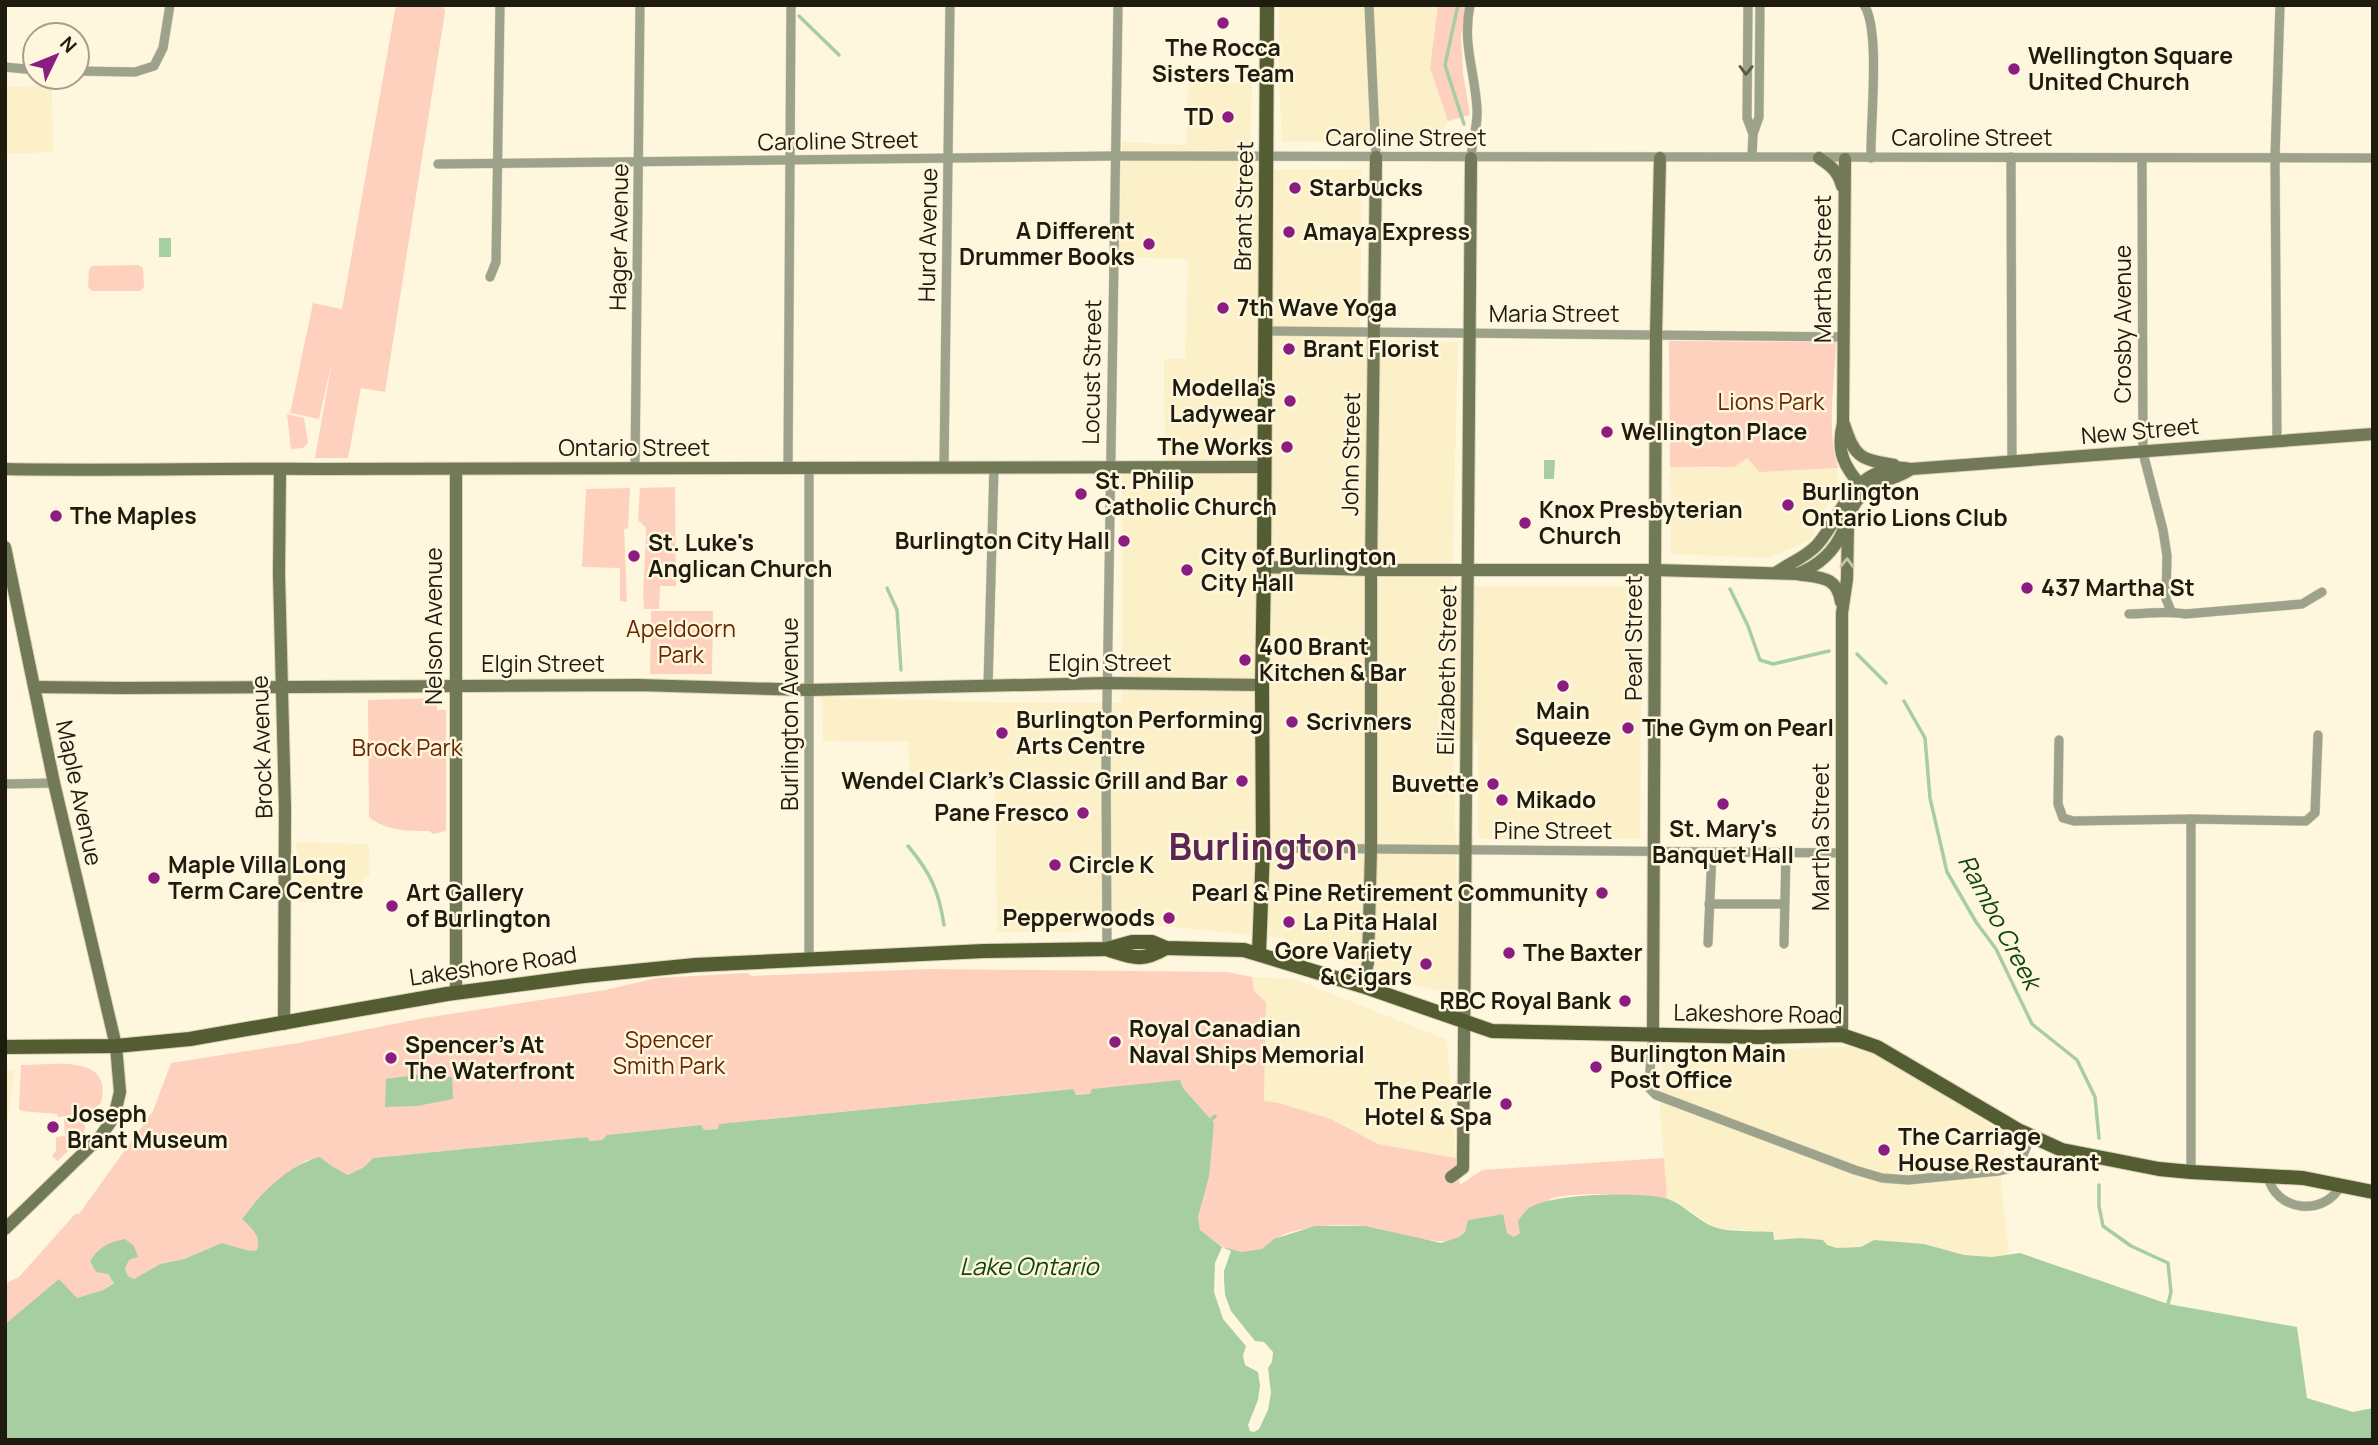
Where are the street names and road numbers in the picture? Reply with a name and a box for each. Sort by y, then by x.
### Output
street label: Caroline Street [1326,121,1486,153]
street label: Caroline Street [1892,121,2052,153]
street label: Caroline Street [757,123,919,157]
street label: Brant Street [1226,141,1260,271]
street label: Hager Avenue [601,163,635,311]
street label: Hurd Avenue [910,167,944,302]
street label: Martha Street [1806,195,1838,343]
street label: Crosby Avenue [2106,245,2138,403]
street label: Maria Street [1489,297,1619,329]
street label: Locust Street [1074,299,1108,445]
street label: John Street [1333,392,1367,516]
street label: New Street [2079,409,2200,451]
street label: Ontario Street [558,431,710,463]
street label: Nelson Avenue [417,547,449,705]
street label: Pearl Street [1617,575,1649,701]
street label: Elizabeth Street [1429,585,1463,755]
street label: Burlington Avenue [773,617,805,811]
street label: Elgin Street [1048,646,1172,678]
street label: Elgin Street [481,647,605,679]
street label: Brock Avenue [243,675,279,819]
street label: Maple Avenue [49,717,111,868]
street label: Martha Street [1804,763,1836,911]
street label: Pine Street [1494,814,1612,846]
street label: Lakeshore Road [407,937,579,993]
street label: Lakeshore Road [1673,996,1843,1030]

